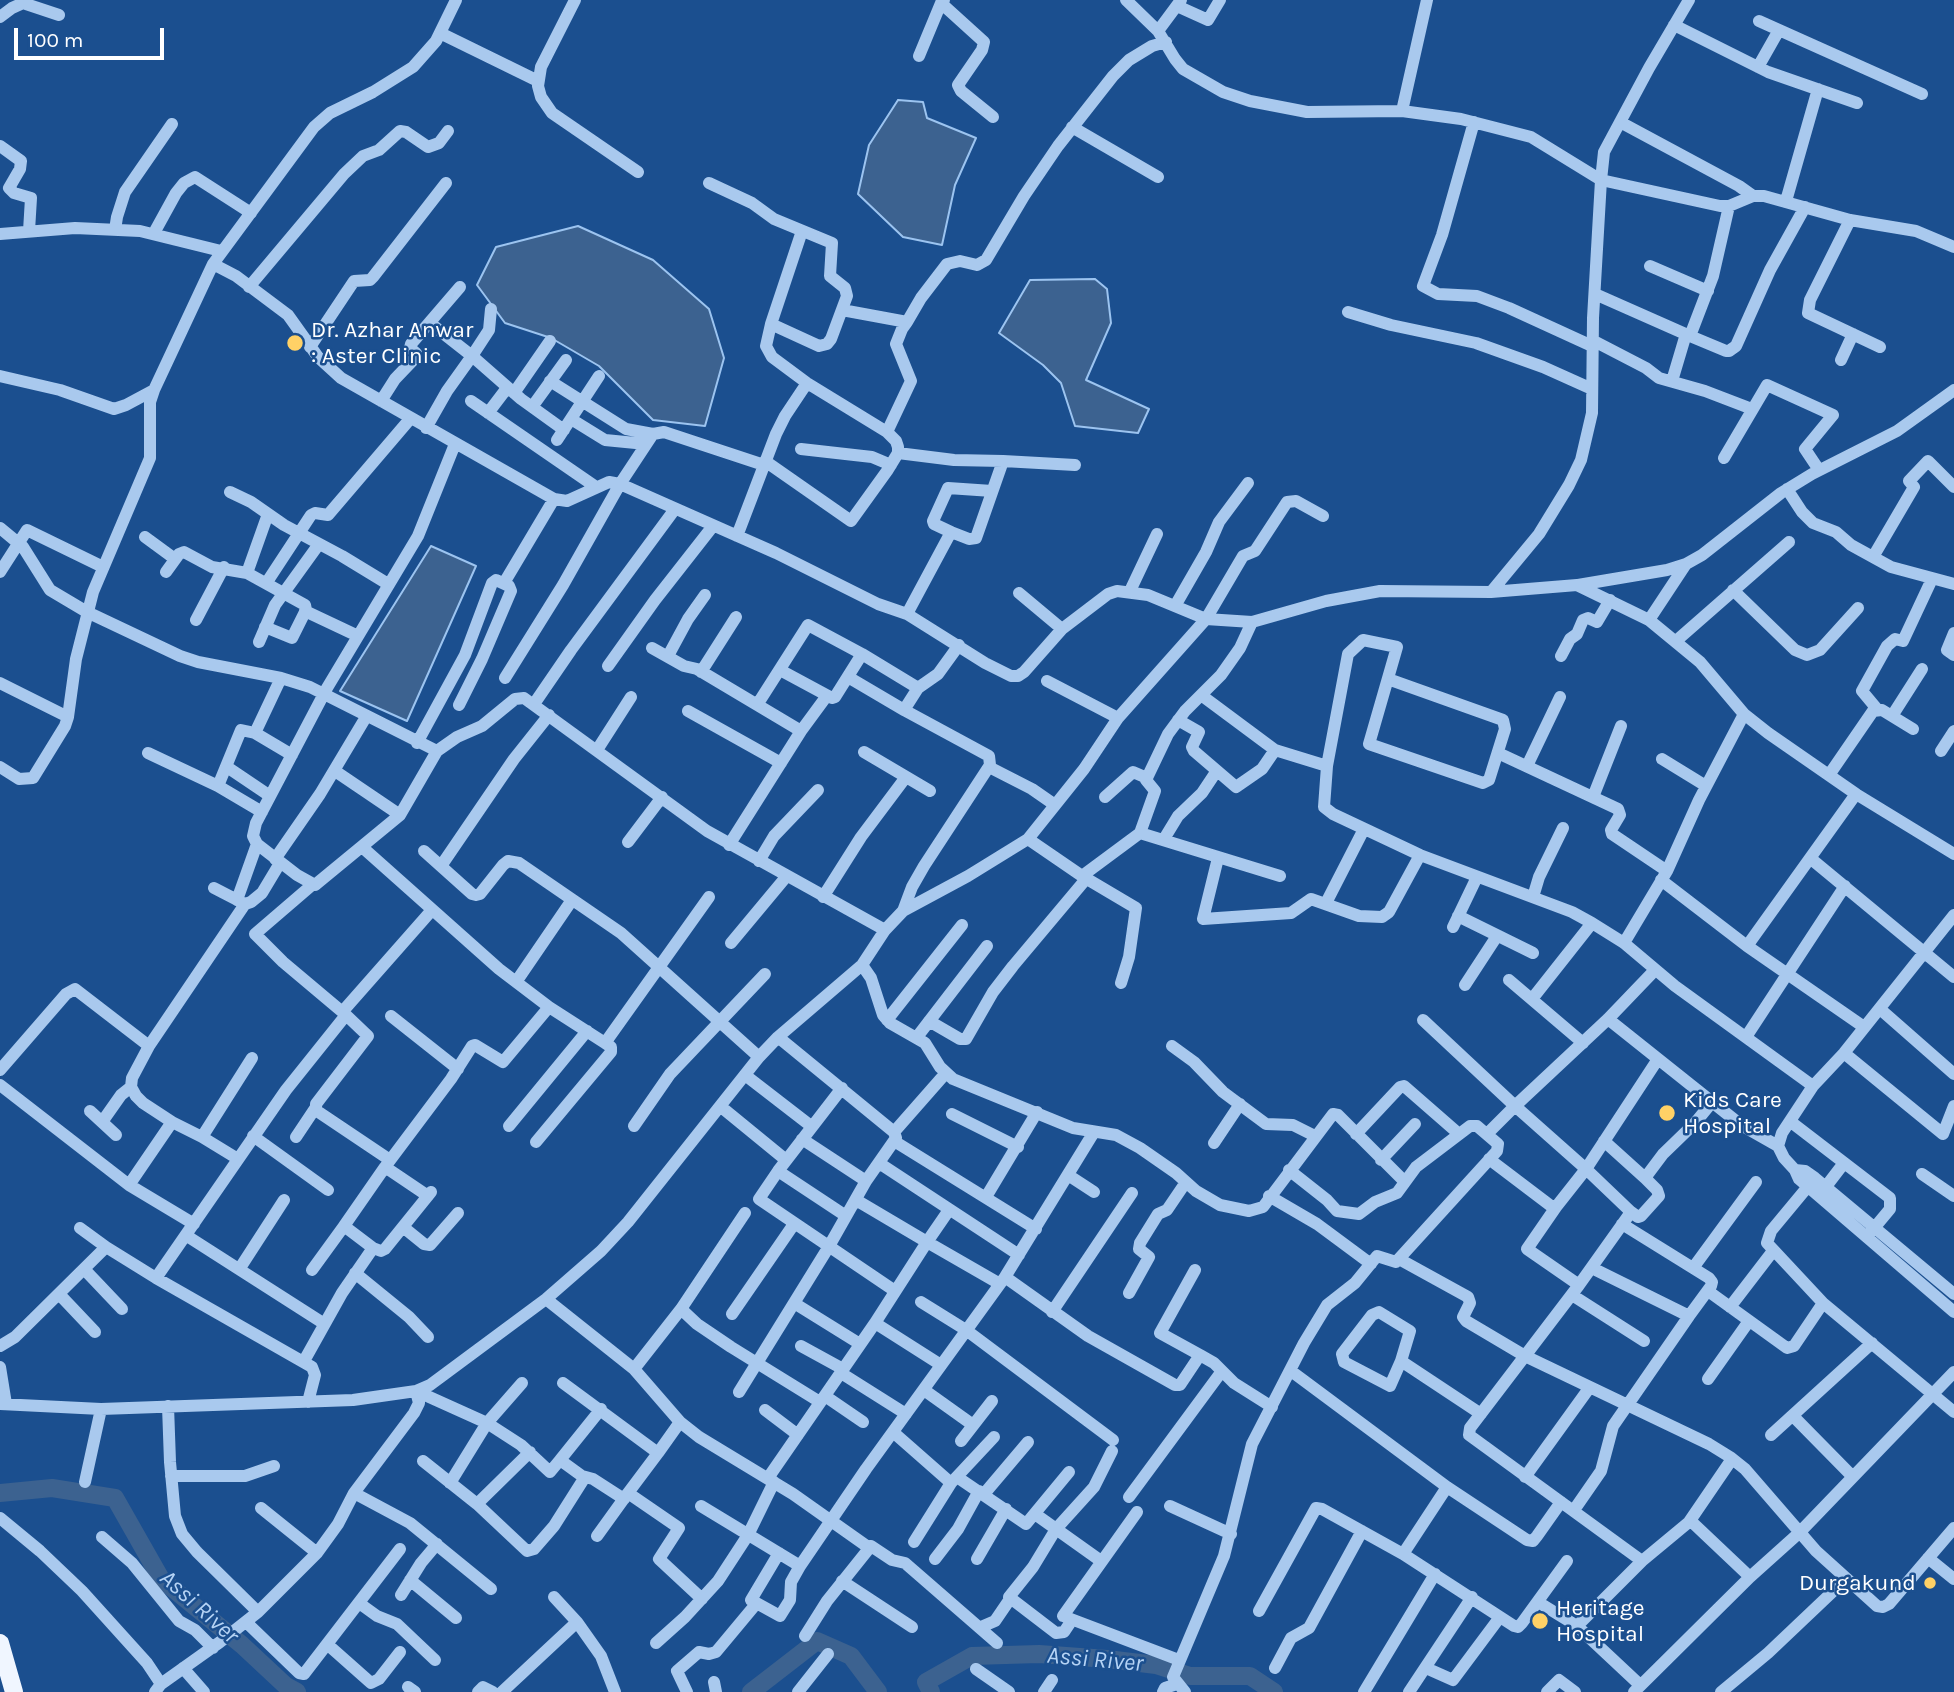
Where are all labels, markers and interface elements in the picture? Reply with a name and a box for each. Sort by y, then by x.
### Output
scale bar [18,14,168,58]
text: 100 m [27,28,84,52]
place label: Dr. Azhar Anwar : Aster Clinic [311,316,473,370]
marker: Dr. Azhar Anwar : Aster Clinic [285,333,305,353]
place label: Kids Care Hospital [1683,1086,1782,1140]
marker: Kids Care Hospital [1657,1103,1677,1123]
water label: Assi River [153,1564,245,1650]
place label: Durgakund [1799,1569,1916,1597]
marker: Durgakund [1922,1575,1938,1591]
place label: Heritage Hospital [1556,1594,1644,1648]
marker: Heritage Hospital [1530,1611,1550,1631]
water label: Assi River [1046,1641,1144,1679]

